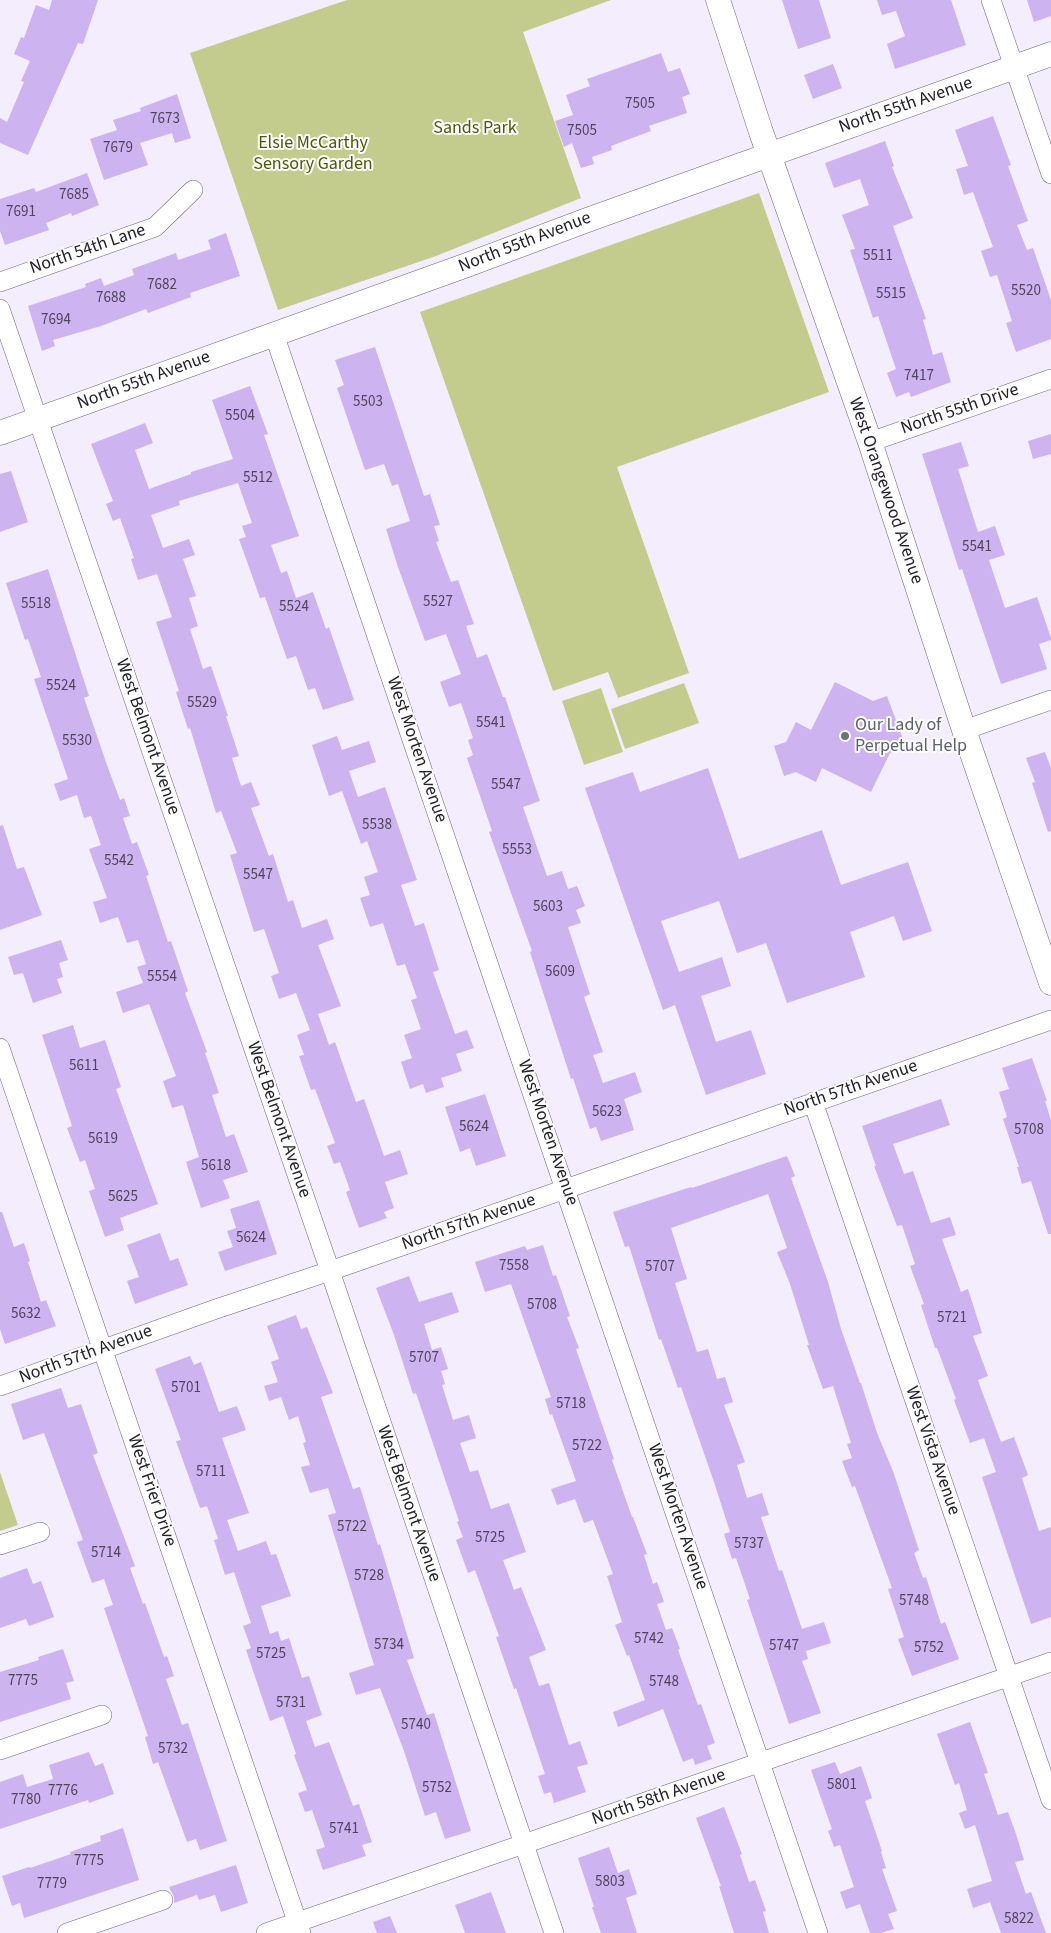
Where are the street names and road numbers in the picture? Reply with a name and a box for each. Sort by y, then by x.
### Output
street label: North 55th Avenue [836,73,976,139]
street label: North 55th Avenue [456,208,594,278]
street label: North 54th Lane [27,220,149,280]
street label: North 55th Avenue [75,347,213,415]
street label: North 55th Drive [898,380,1022,440]
street label: West Orangewood Avenue [843,395,927,587]
street label: West Belmont Avenue [110,656,184,818]
street label: West Morten Avenue [381,674,451,826]
street label: West Belmont Avenue [241,1039,315,1201]
street label: North 57th Avenue [781,1056,921,1122]
street label: West Morten Avenue [512,1057,582,1209]
street label: North 57th Avenue [399,1190,539,1256]
street label: North 57th Avenue [17,1321,155,1389]
street label: West Vista Avenue [900,1384,964,1518]
street label: West Belmont Avenue [371,1423,445,1585]
street label: West Frier Drive [122,1432,180,1550]
street label: West Morten Avenue [642,1441,712,1593]
street label: North 58th Avenue [589,1765,729,1831]

